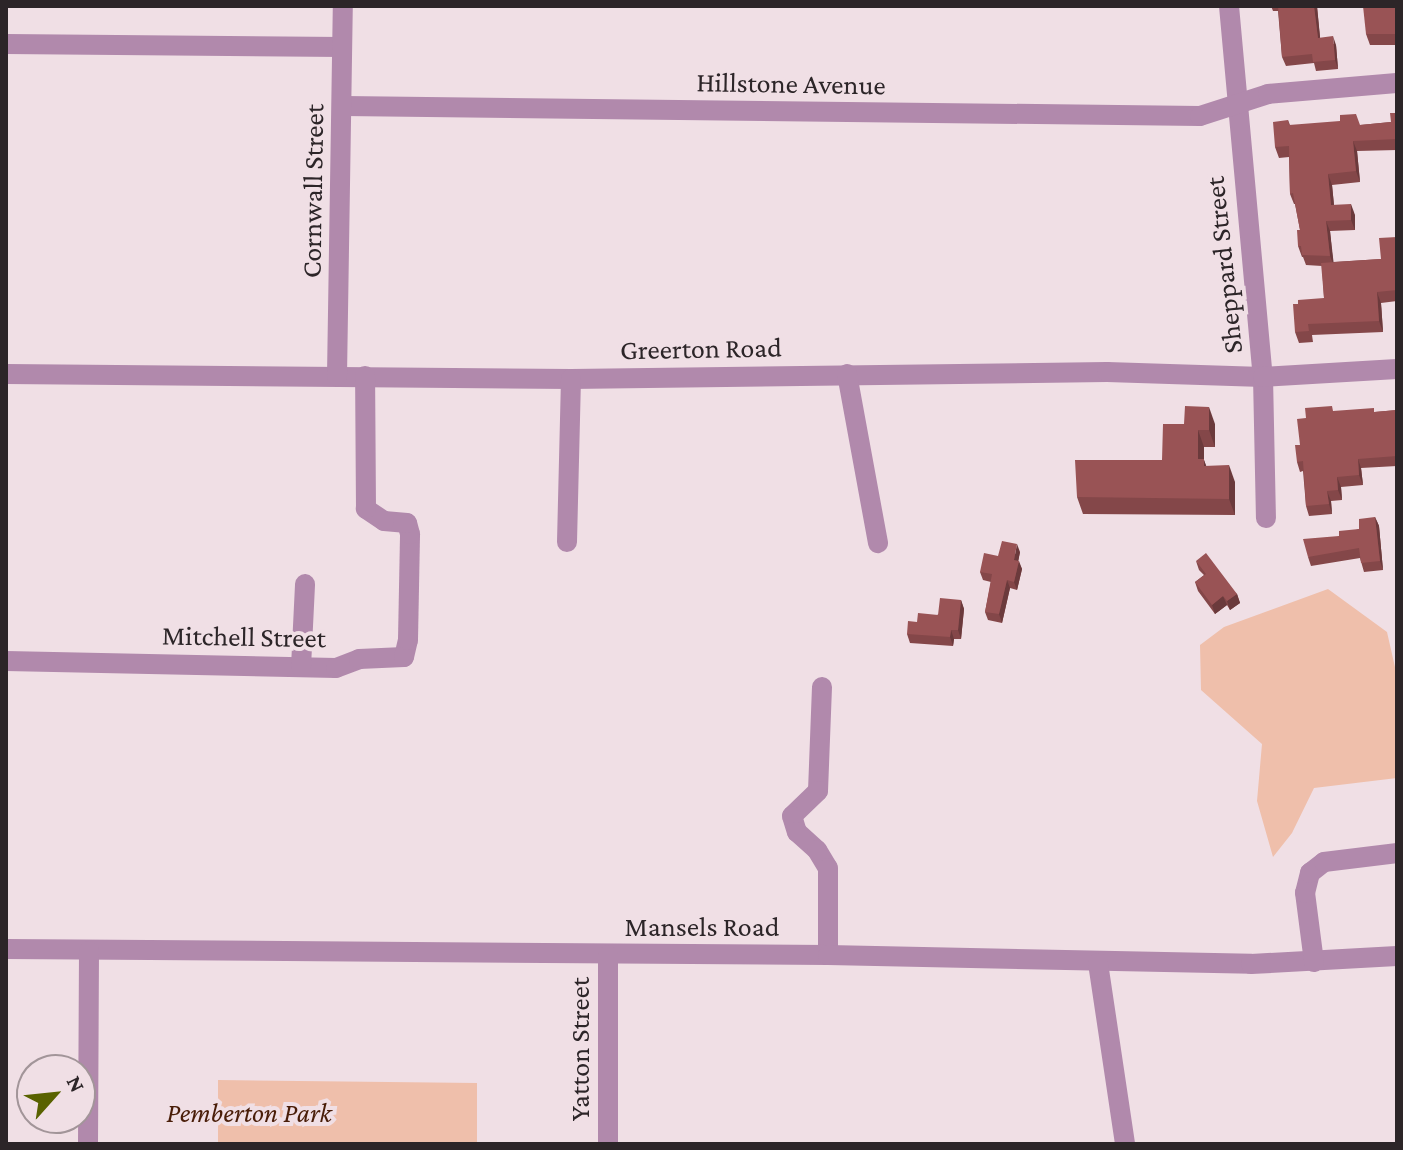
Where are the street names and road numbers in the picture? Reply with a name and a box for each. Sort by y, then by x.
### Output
street label: Hillstone Avenue [696,66,886,102]
street label: Cornwall Street [295,104,331,278]
street label: Sheppard Street [1198,175,1250,355]
street label: Greerton Road [620,331,782,367]
street label: Mitchell Street [162,619,326,655]
street label: Mansels Road [625,910,779,944]
street label: Yatton Street [563,977,597,1121]

